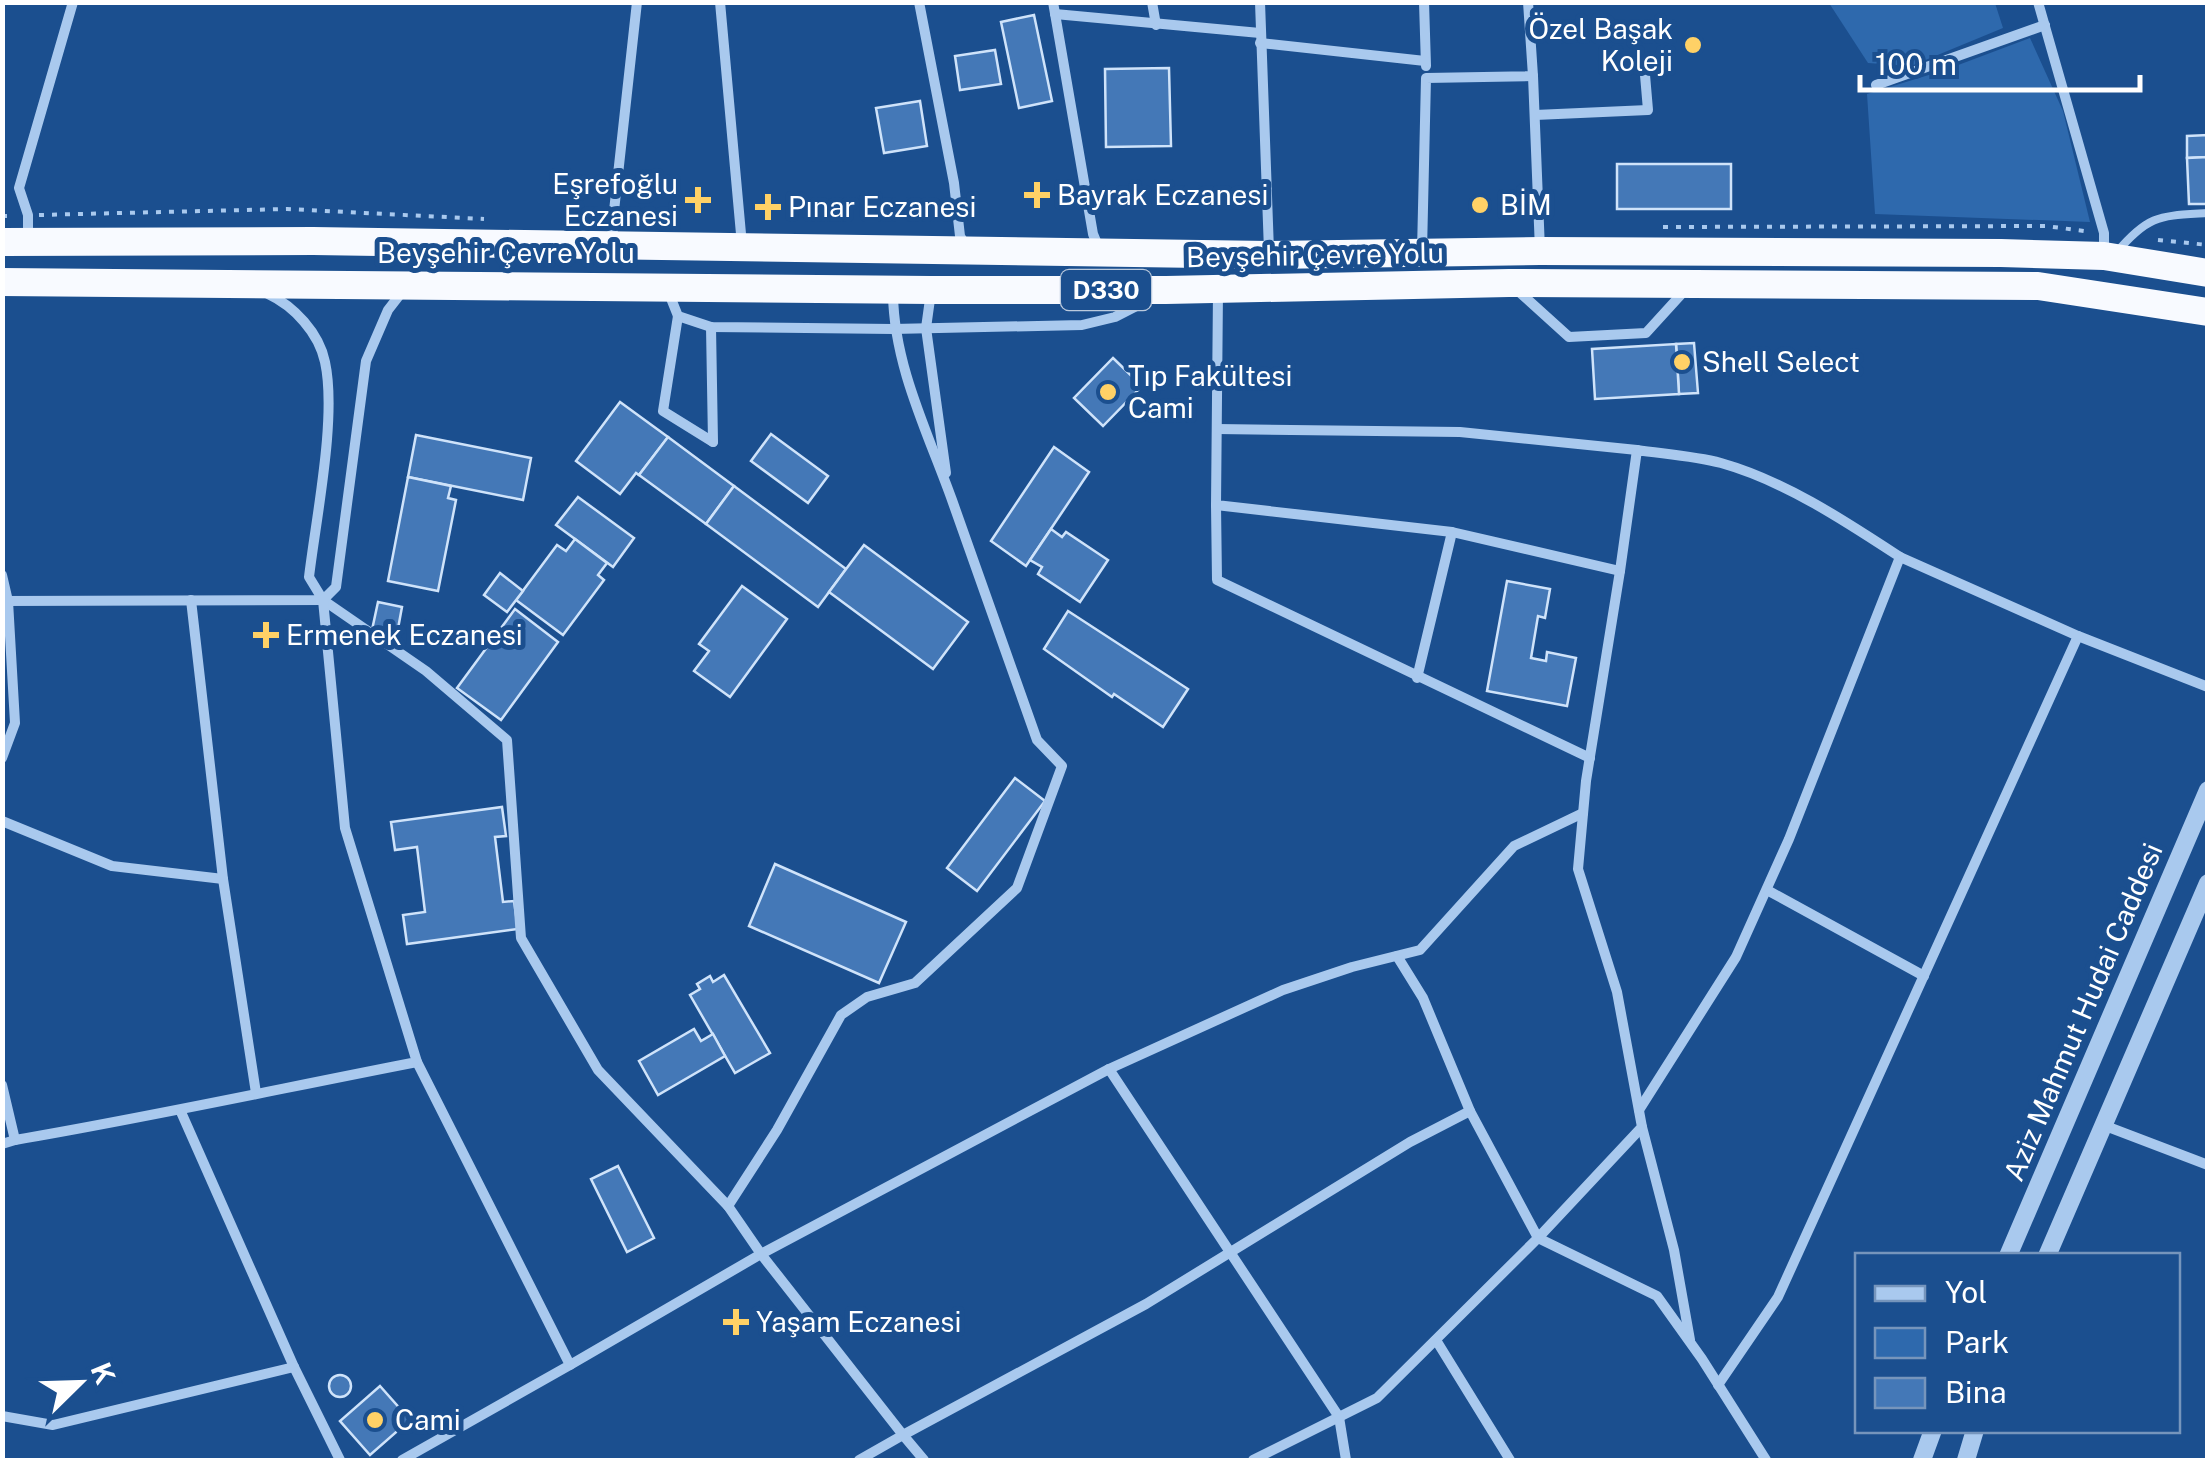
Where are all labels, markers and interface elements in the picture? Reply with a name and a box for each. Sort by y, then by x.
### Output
place label: Özel Başak Koleji [1528,12,1673,77]
scale bar [1860,30,2140,92]
marker: Özel Başak Koleji [1682,34,1704,56]
text: 100 m [1875,46,1957,82]
place label: Eşrefoğlu Eczanesi [552,167,678,232]
place label: Bayrak Eczanesi [1057,178,1268,211]
marker: Bayrak Eczanesi [1026,184,1048,206]
place label: BİM [1500,188,1552,221]
marker: Eşrefoğlu Eczanesi [687,189,709,211]
place label: Pınar Eczanesi [788,190,976,223]
marker: BİM [1469,194,1491,216]
marker: Pınar Eczanesi [757,196,779,218]
street label: Beyşehir Çevre Yolu [377,236,635,269]
street label: Beyşehir Çevre Yolu [1186,236,1444,273]
road number: D330 [1061,270,1151,310]
place label: Shell Select [1702,345,1860,378]
marker: Shell Select [1671,351,1693,373]
place label: Tıp Fakültesi Cami [1128,359,1292,424]
marker: Tıp Fakültesi Cami [1097,381,1119,403]
place label: Ermenek Eczanesi [286,618,523,651]
marker: Ermenek Eczanesi [255,624,277,646]
street label: Aziz Mahmut Hudai Caddesi [1996,838,2169,1186]
legend [1855,1253,2180,1433]
text: Yol [1945,1274,1987,1310]
place label: Yaşam Eczanesi [756,1305,961,1338]
marker: Yaşam Eczanesi [725,1311,747,1333]
text: Park [1945,1324,2009,1360]
north arrow [30,1333,130,1433]
text: K [84,1357,123,1389]
text: Bina [1945,1374,2007,1410]
place label: Cami [395,1403,461,1436]
marker: Cami [364,1409,386,1431]

